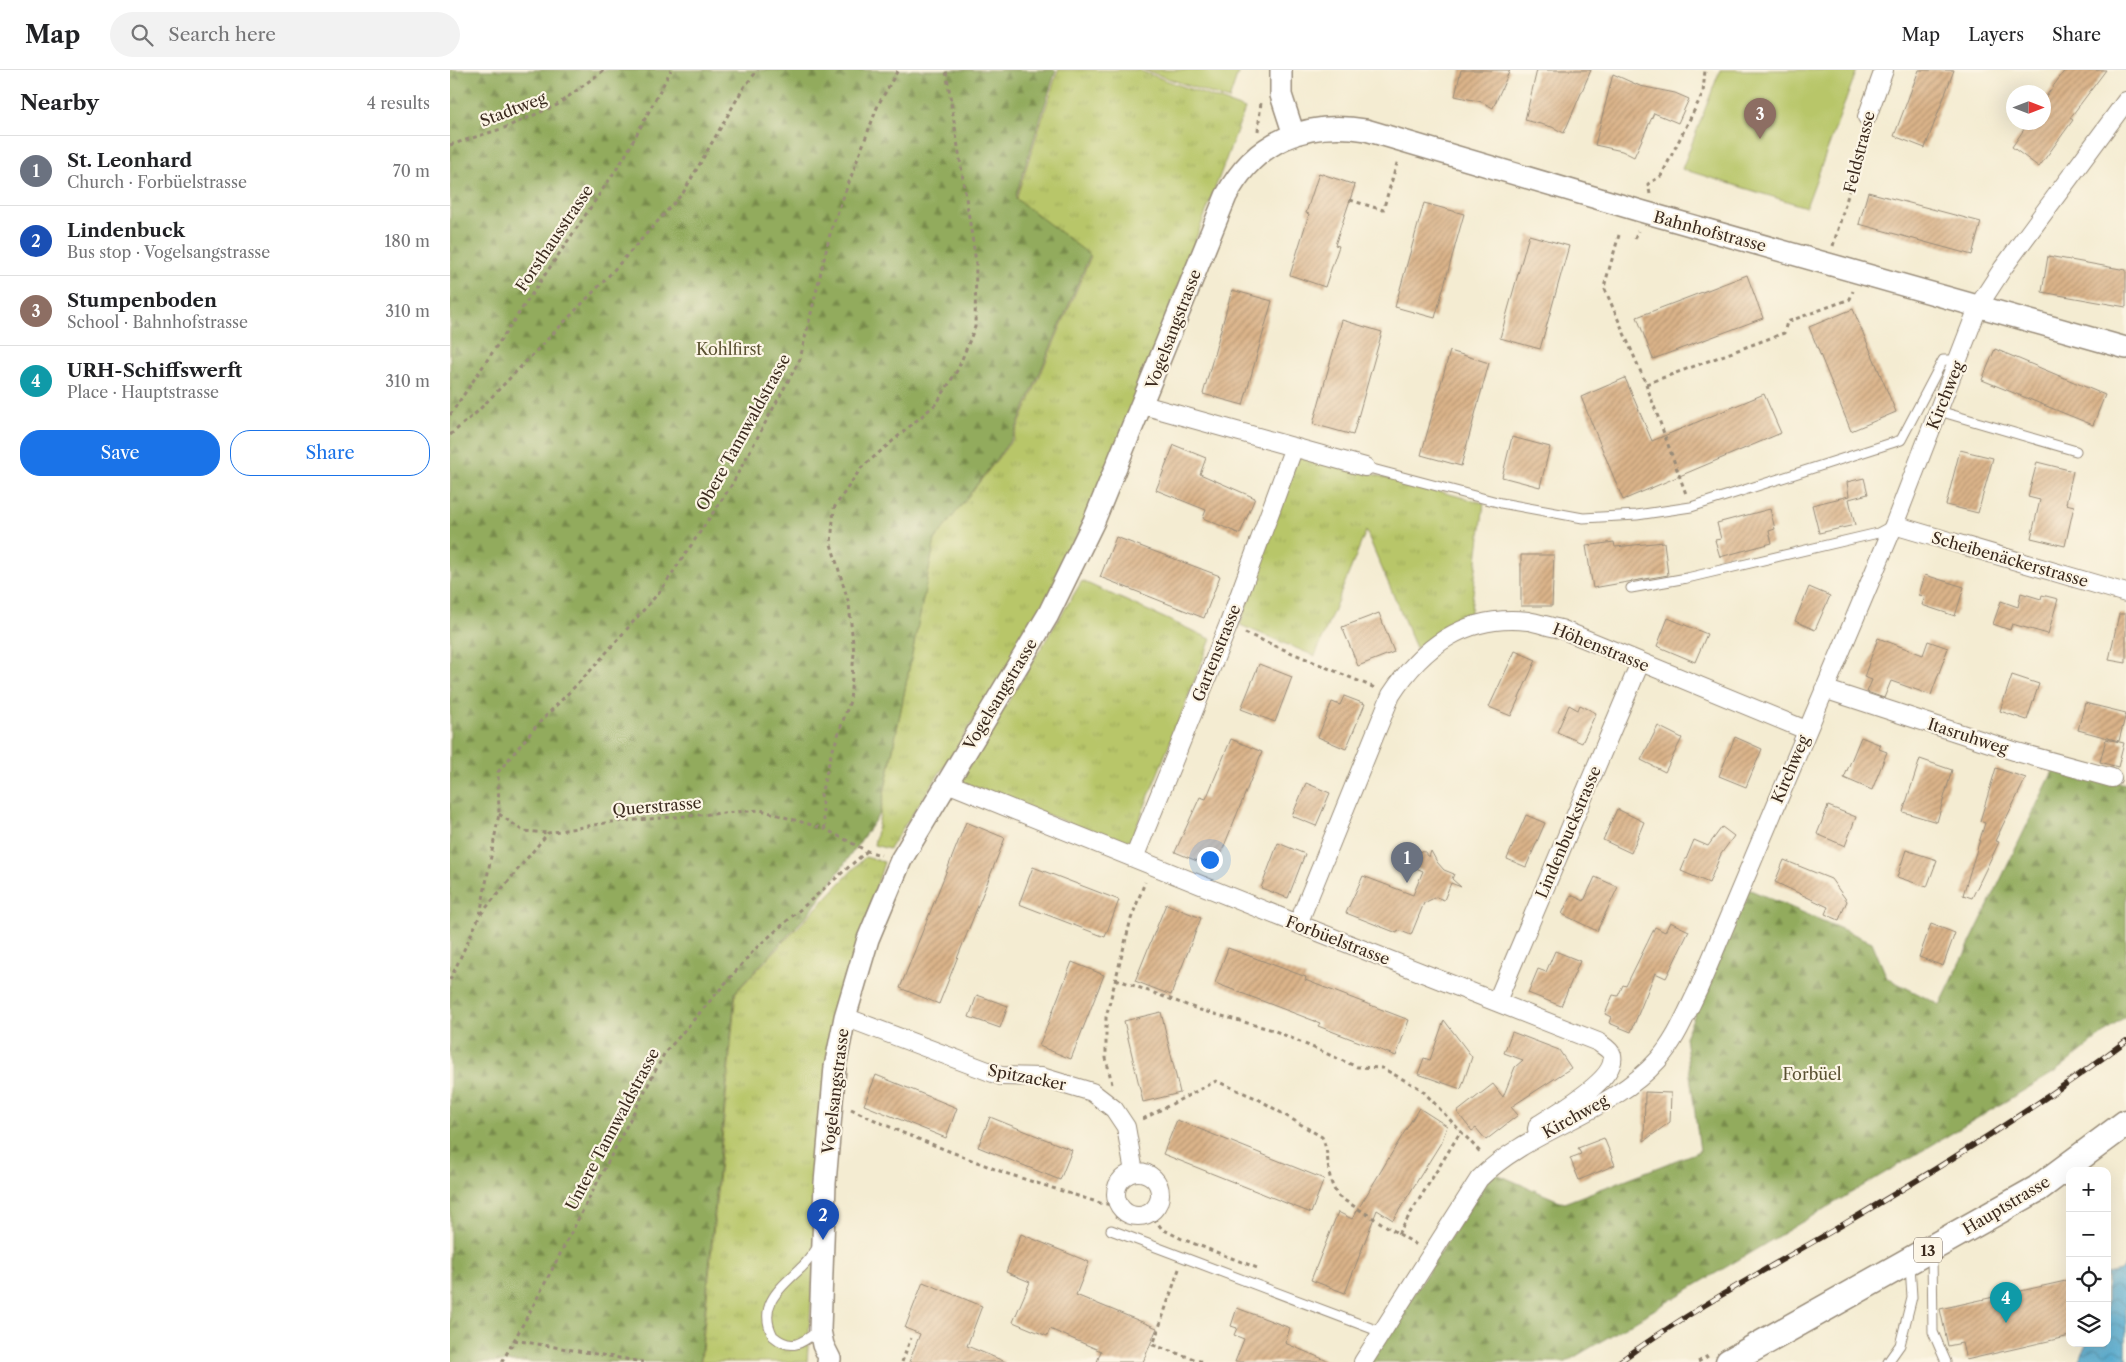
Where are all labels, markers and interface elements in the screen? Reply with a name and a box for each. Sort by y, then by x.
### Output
search box [110,12,460,57]
text: Map [25,20,80,49]
icon: search [128,21,156,49]
text: Search here [168,23,276,46]
text: Map [1902,24,1940,46]
text: Layers [1968,24,2024,46]
text: Share [2052,24,2101,46]
north arrow [2006,85,2051,130]
street label: Stadtweg [477,87,549,131]
text: Nearby [20,90,99,115]
text: 4 results [367,93,430,113]
pin: 3 [1744,98,1776,139]
street label: Feldstrasse [1839,109,1879,195]
text: St. Leonhard [67,149,192,172]
text: 1 [32,161,40,181]
text: 70 m [393,161,430,181]
text: Church · Forbüelstrasse [67,172,247,192]
street label: Forsthausstrasse [511,181,597,295]
street label: Bahnhofstrasse [1652,206,1768,256]
text: Lindenbuck [67,219,185,242]
text: 2 [31,231,41,251]
text: 180 m [384,231,430,251]
text: Bus stop · Vogelsangstrasse [67,242,270,262]
street label: Vogelsangstrasse [1141,266,1205,393]
text: Stumpenboden [67,289,217,312]
text: 3 [31,301,41,321]
text: 310 m [385,301,430,321]
text: School · Bahnhofstrasse [67,312,248,332]
park label: Kohlfirst [696,339,762,359]
street label: Obere Tannwaldstrasse [692,350,794,514]
street label: Kirchweg [1922,357,1968,432]
text: URH-Schiffswerft [67,359,242,382]
text: 4 [31,371,41,391]
text: 310 m [385,371,430,391]
text: Place · Hauptstrasse [67,382,219,402]
button: Save [20,430,220,476]
button: Share [230,430,430,476]
street label: Scheibenäckerstrasse [1929,527,2091,591]
street label: Gartenstrasse [1187,601,1245,705]
street label: Höhenstrasse [1550,619,1652,676]
street label: Vogelsangstrasse [958,635,1041,754]
street label: Itasruhweg [1925,714,2011,759]
street label: Kirchweg [1767,731,1813,806]
street label: Lindenbuckstrasse [1531,763,1605,901]
street label: Querstrasse [612,792,702,820]
pin: 1 [1391,842,1423,883]
your location [1197,847,1223,873]
street label: Forbüelstrasse [1283,911,1393,969]
street label: Vogelsangstrasse [817,1027,853,1156]
street label: Untere Tannwaldstrasse [561,1045,663,1213]
street label: Spitzacker [986,1060,1068,1094]
park label: Forbüel [1782,1064,1842,1084]
street label: Kirchweg [1539,1090,1612,1142]
map controls [2066,1167,2111,1347]
button: + [2066,1167,2111,1212]
street label: Hauptstrasse [1959,1171,2053,1239]
pin: 2 [807,1199,839,1240]
button: − [2066,1212,2111,1257]
road number: 13 [1914,1238,1942,1262]
button: locate [2066,1257,2111,1302]
pin: 4 [1990,1282,2022,1323]
button: layers [2066,1302,2111,1347]

